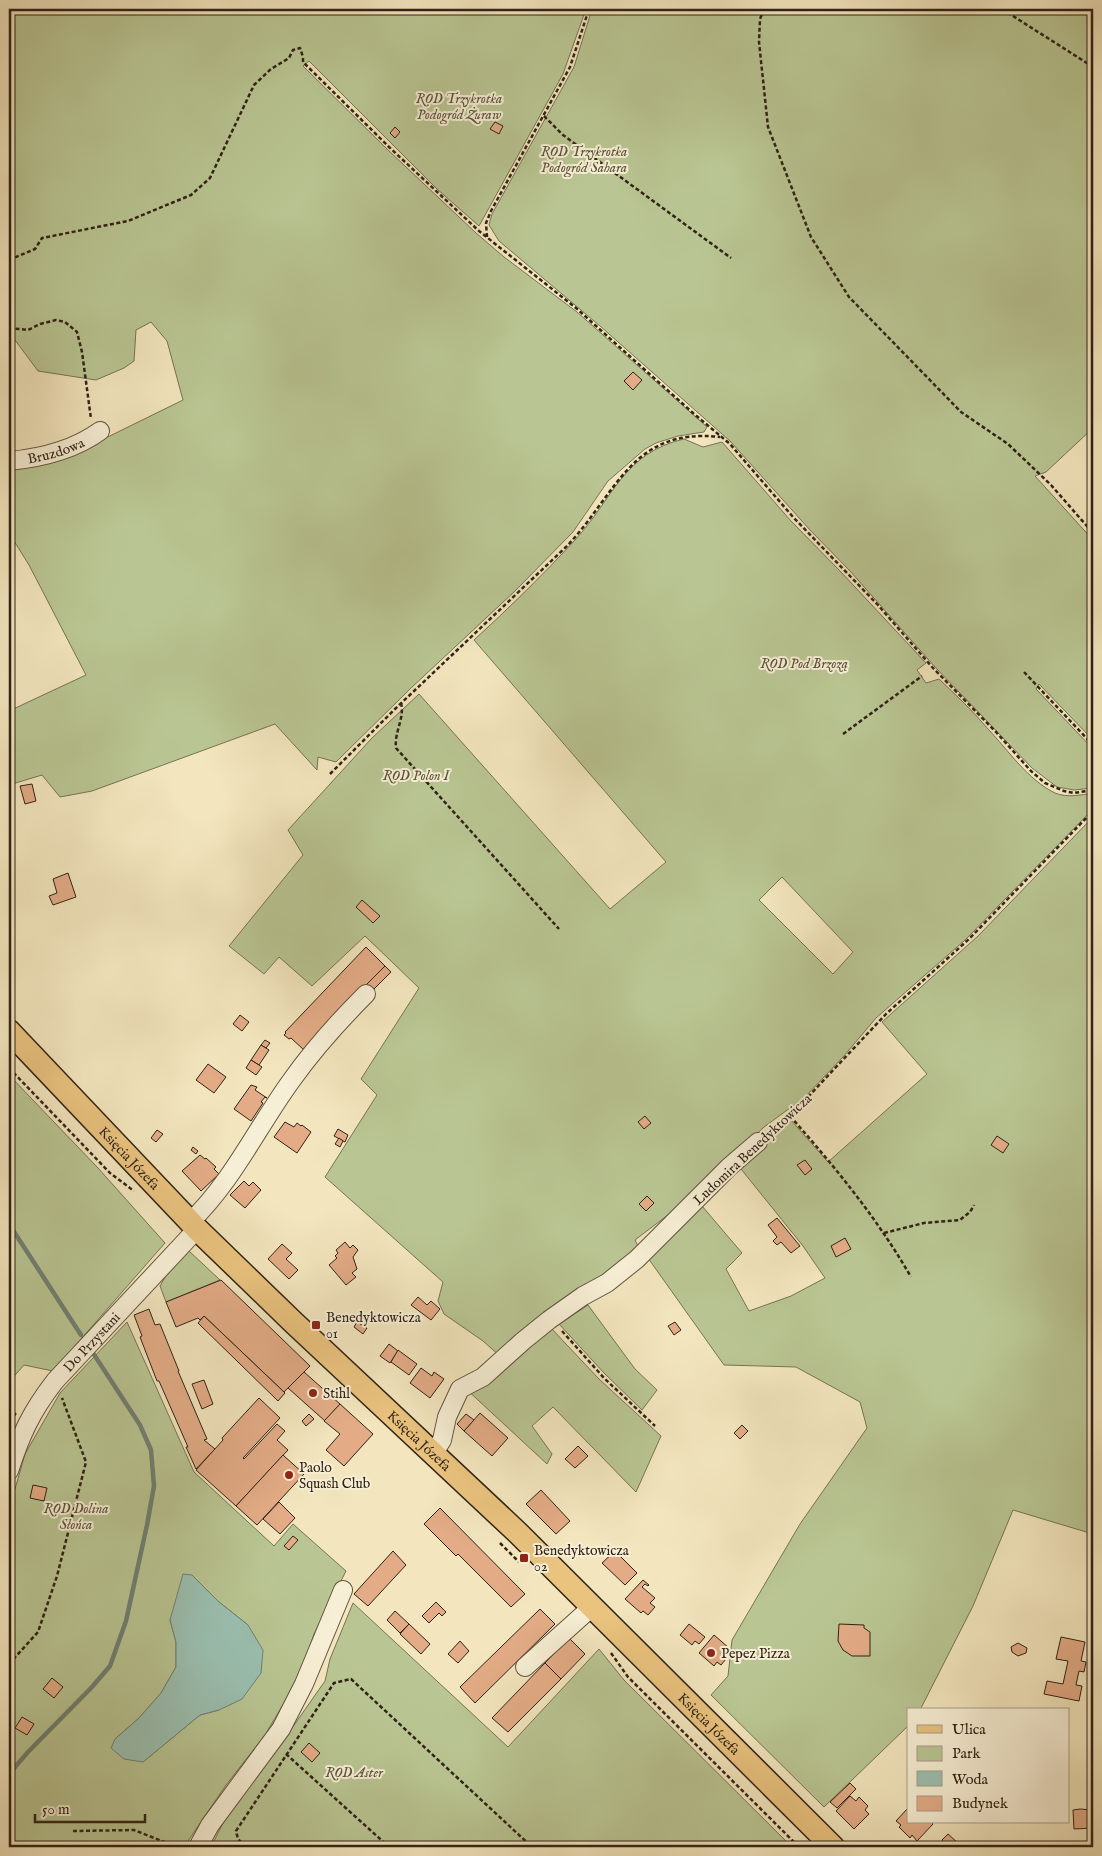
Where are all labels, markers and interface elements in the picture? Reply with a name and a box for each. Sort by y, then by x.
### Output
park label: ROD Trzykrotka Podogród Żuraw [416,90,502,125]
park label: ROD Trzykrotka Podogród Sahara [541,143,627,178]
street label: Bruzdowa [26,434,88,468]
park label: ROD Pod Brzozą [760,655,848,673]
park label: ROD Polon I [383,767,451,785]
street label: Ludomira Benedyktowicza [690,1089,816,1209]
street label: Księcia Józefa [94,1123,164,1195]
street label: Do Przystani [60,1309,125,1376]
place label: Benedyktowicza 01 [326,1309,422,1343]
marker: Benedyktowicza 01 [310,1319,322,1331]
place label: Stihl [323,1385,350,1403]
marker: Stihl [307,1387,319,1399]
street label: Księcia Józefa [383,1407,455,1476]
place label: Paolo Squash Club [299,1459,370,1493]
marker: Paolo Squash Club [283,1469,295,1481]
park label: ROD Dolina Słońca [44,1500,108,1534]
place label: Benedyktowicza 02 [534,1542,630,1576]
marker: Benedyktowicza 02 [518,1552,530,1564]
place label: Pepez Pizza [721,1645,791,1663]
marker: Pepez Pizza [705,1647,717,1659]
street label: Księcia Józefa [673,1689,744,1760]
legend [907,1708,1070,1824]
text: Ulica [952,1720,986,1739]
text: Park [952,1744,982,1763]
park label: ROD Aster [325,1764,384,1782]
text: Woda [952,1770,989,1789]
scale bar [35,1791,145,1823]
text: Budynek [952,1794,1009,1813]
text: 50 m [42,1800,70,1819]

